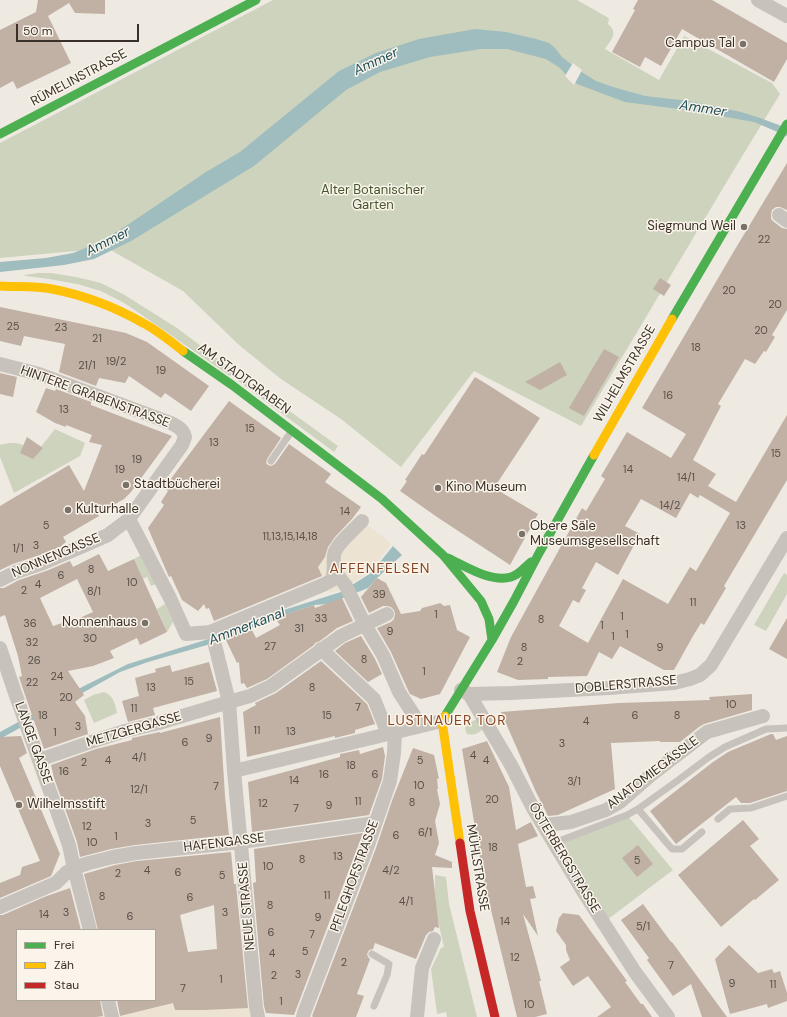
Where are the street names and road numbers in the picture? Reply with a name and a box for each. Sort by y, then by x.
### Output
street label: RÜMELINSTRASSE [28,46,130,110]
street label: WILHELMSTRASSE [591,323,659,425]
street label: AM STADTGRABEN [195,340,293,418]
street label: HINTERE GRABENSTRASSE [18,363,172,431]
street label: NONNENGASSE [10,530,102,582]
street label: DOBLERSTRASSE [574,673,678,697]
street label: LANGE GASSE [11,700,55,786]
street label: METZGERGASSE [85,709,183,751]
street label: ANATOMIEGÄSSLE [604,733,702,813]
street label: ÖSTERBERGSTRASSE [525,800,603,916]
street label: PFLEGHOFSTRASSE [328,818,382,934]
street label: MÜHLSTRASSE [462,823,492,913]
street label: HAFENGASSE [183,830,265,856]
street label: NEUE STRASSE [235,861,259,951]

